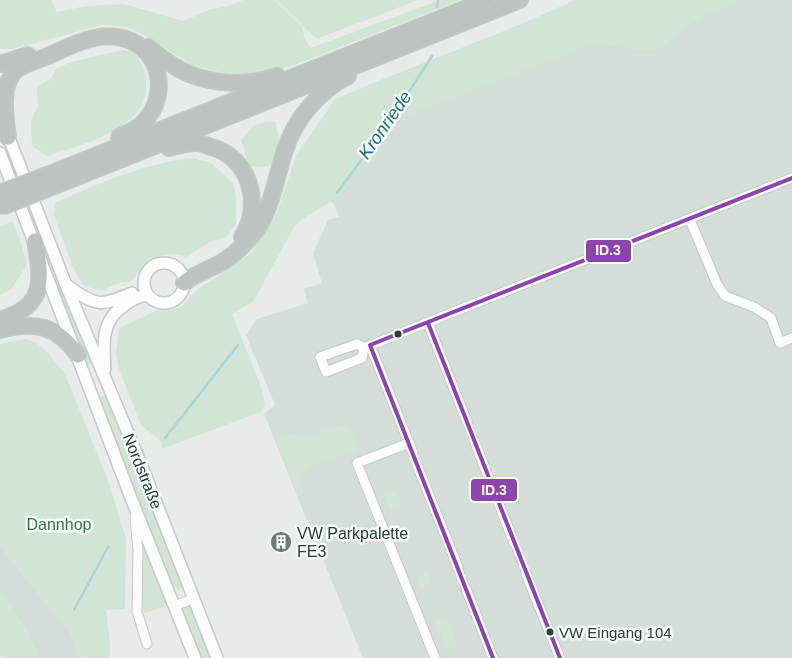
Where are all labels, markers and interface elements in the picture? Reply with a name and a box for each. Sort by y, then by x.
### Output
water label: Kronriede [354,87,416,163]
line badge: ID.3 [585,239,632,263]
text: ID.3 [595,242,621,258]
unlabelled marker [393,329,403,339]
street label: Nordstraße [120,431,165,512]
line badge: ID.3 [470,478,518,502]
text: ID.3 [481,482,507,498]
park label: Dannhop [27,516,92,533]
place label: VW Parkpalette FE3 [297,525,408,560]
building icon: VW Parkpalette FE3 [269,530,293,554]
place label: VW Eingang 104 [559,624,672,641]
marker: VW Eingang 104 [545,627,555,637]

